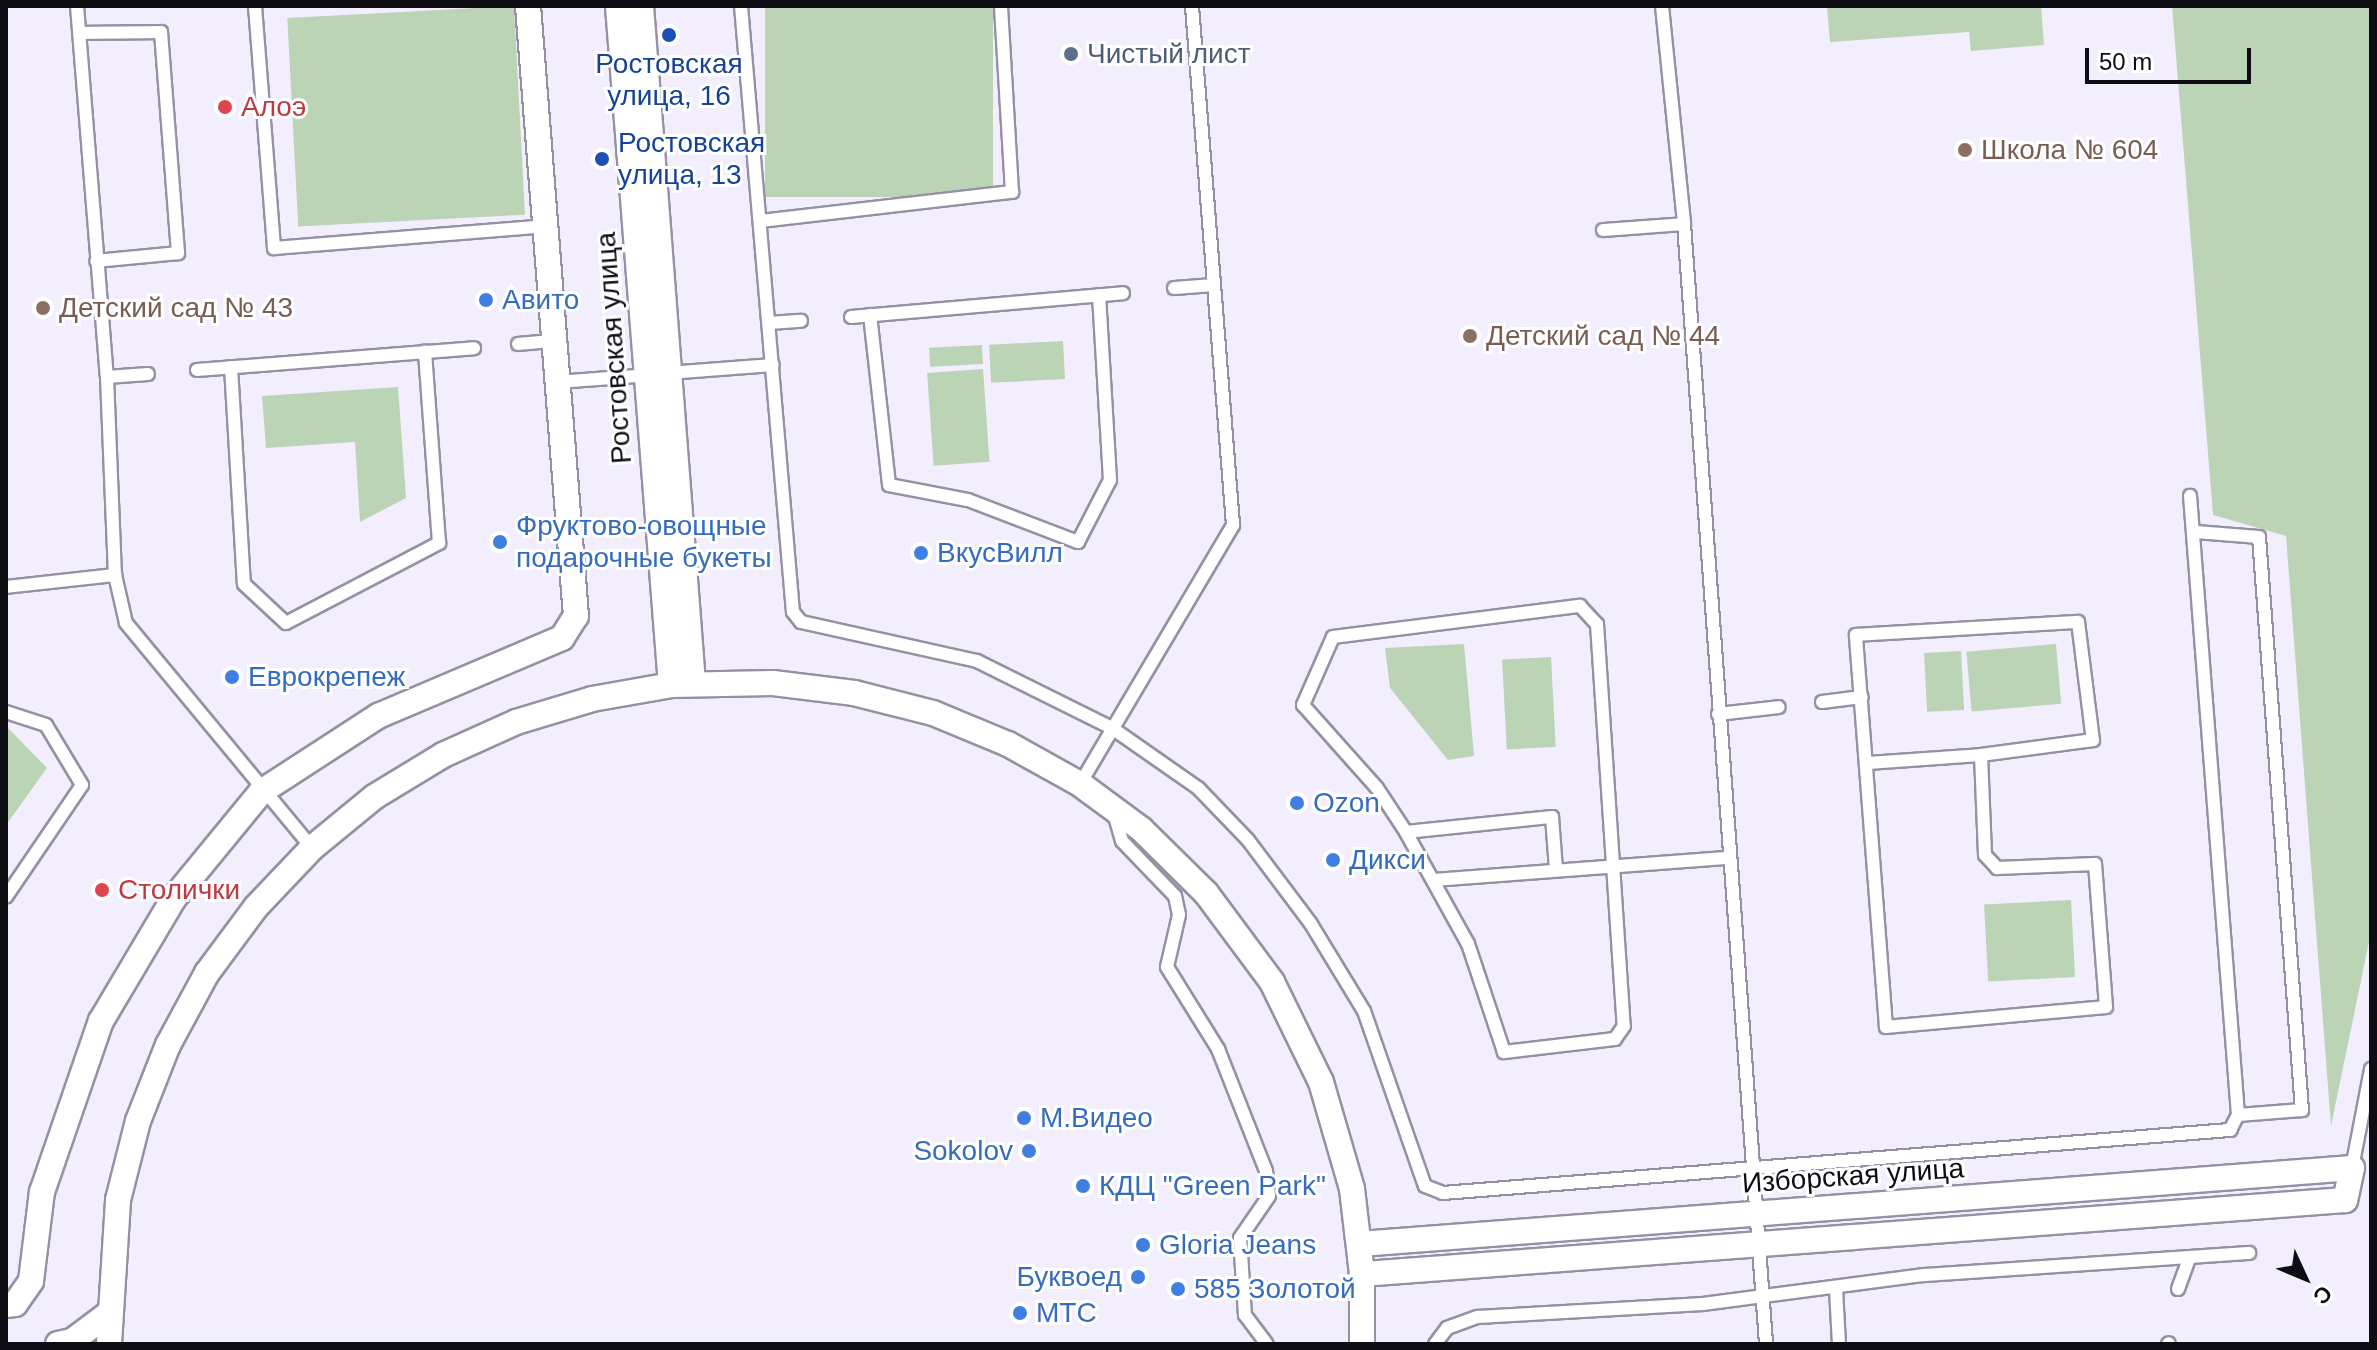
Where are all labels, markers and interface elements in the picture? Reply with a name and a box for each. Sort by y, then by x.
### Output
marker: Ростовская улица, 16 [660,26,678,44]
scale bar [2089,32,2255,82]
place label: Чистый лист [1087,37,1250,71]
marker: Чистый лист [1062,45,1080,63]
place label: Ростовская улица, 16 [595,47,743,113]
text: 50 m [2099,48,2152,75]
place label: Алоэ [241,90,306,124]
marker: Алоэ [216,98,234,116]
place label: Ростовская улица, 13 [618,126,765,192]
place label: Школа № 604 [1981,133,2158,167]
marker: Школа № 604 [1956,141,1974,159]
marker: Ростовская улица, 13 [593,150,611,168]
street label: Ростовская улица [589,231,639,465]
place label: Авито [502,283,579,317]
place label: Детский сад № 43 [59,291,293,325]
marker: Авито [477,291,495,309]
marker: Детский сад № 43 [34,299,52,317]
place label: Детский сад № 44 [1486,319,1720,353]
marker: Детский сад № 44 [1461,327,1479,345]
place label: Фруктово-овощные подарочные букеты [516,509,772,575]
marker: Фруктово-овощные подарочные букеты [491,533,509,551]
place label: ВкусВилл [937,536,1063,570]
marker: ВкусВилл [912,544,930,562]
place label: Еврокрепеж [248,660,405,694]
marker: Еврокрепеж [223,668,241,686]
place label: Ozon [1313,786,1380,820]
marker: Ozon [1288,794,1306,812]
place label: Дикси [1349,843,1426,877]
marker: Дикси [1324,851,1342,869]
place label: Столички [118,873,240,907]
marker: Столички [93,881,111,899]
place label: М.Видео [1040,1101,1153,1135]
marker: М.Видео [1015,1109,1033,1127]
place label: Sokolov [913,1134,1013,1168]
marker: Sokolov [1020,1142,1038,1160]
street label: Изборская улица [1741,1151,1965,1201]
place label: КДЦ "Green Park" [1099,1169,1326,1203]
marker: КДЦ "Green Park" [1074,1177,1092,1195]
place label: Gloria Jeans [1159,1228,1316,1262]
marker: Gloria Jeans [1134,1236,1152,1254]
north arrow [2265,1238,2345,1318]
place label: Буквоед [1017,1260,1122,1294]
marker: Буквоед [1129,1268,1147,1286]
place label: 585 Золотой [1194,1272,1356,1306]
marker: 585 Золотой [1169,1280,1187,1298]
text: С [2308,1281,2337,1309]
place label: МТС [1036,1296,1097,1330]
marker: МТС [1011,1304,1029,1322]

